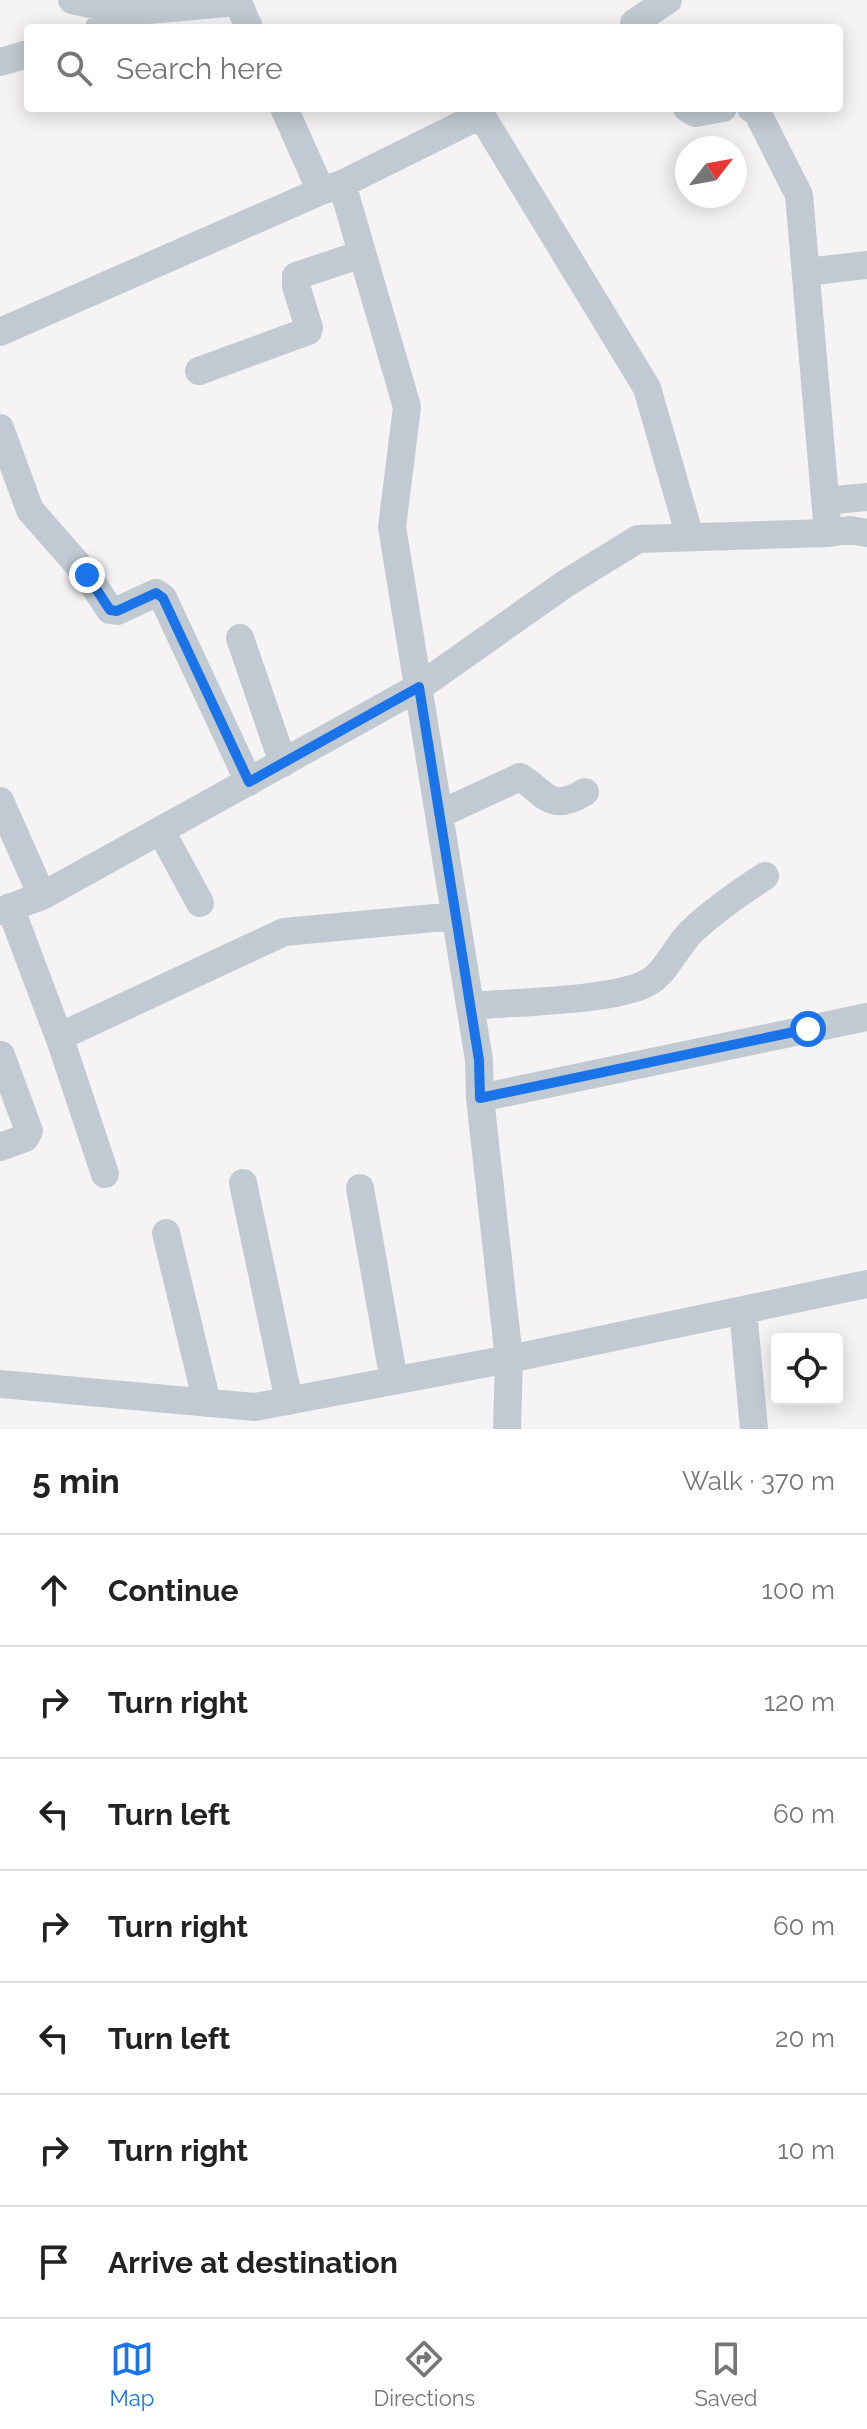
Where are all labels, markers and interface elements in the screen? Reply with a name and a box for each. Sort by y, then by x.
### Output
search box [24,24,843,112]
icon: search [52,46,96,90]
text: Search here [116,51,283,86]
north arrow [675,136,747,208]
route end [69,557,105,593]
route start [790,1011,826,1047]
map controls [771,1333,843,1405]
button: locate [771,1333,843,1405]
text: 5 min [32,1461,120,1501]
text: Walk · 370 m [682,1466,835,1496]
icon: ahead [32,1568,76,1612]
text: Continue [108,1573,239,1608]
text: 100 m [762,1575,835,1605]
icon: right [32,1680,76,1724]
text: Turn right [108,1685,248,1720]
text: 120 m [764,1687,835,1717]
icon: left [32,1792,76,1836]
text: Turn left [108,1797,230,1832]
text: 60 m [773,1799,835,1829]
icon: right [32,1904,76,1948]
text: Turn right [108,1909,248,1944]
text: 60 m [773,1911,835,1941]
icon: left [32,2016,76,2060]
text: Turn left [108,2021,230,2056]
text: 20 m [775,2023,835,2053]
icon: right [32,2128,76,2172]
text: Turn right [108,2133,248,2168]
text: 10 m [777,2135,835,2165]
icon: arrive [32,2240,76,2284]
text: Arrive at destination [108,2245,398,2280]
tab: Map [110,2337,154,2411]
tab: Directions [374,2337,475,2411]
tab: Saved [694,2337,757,2411]

